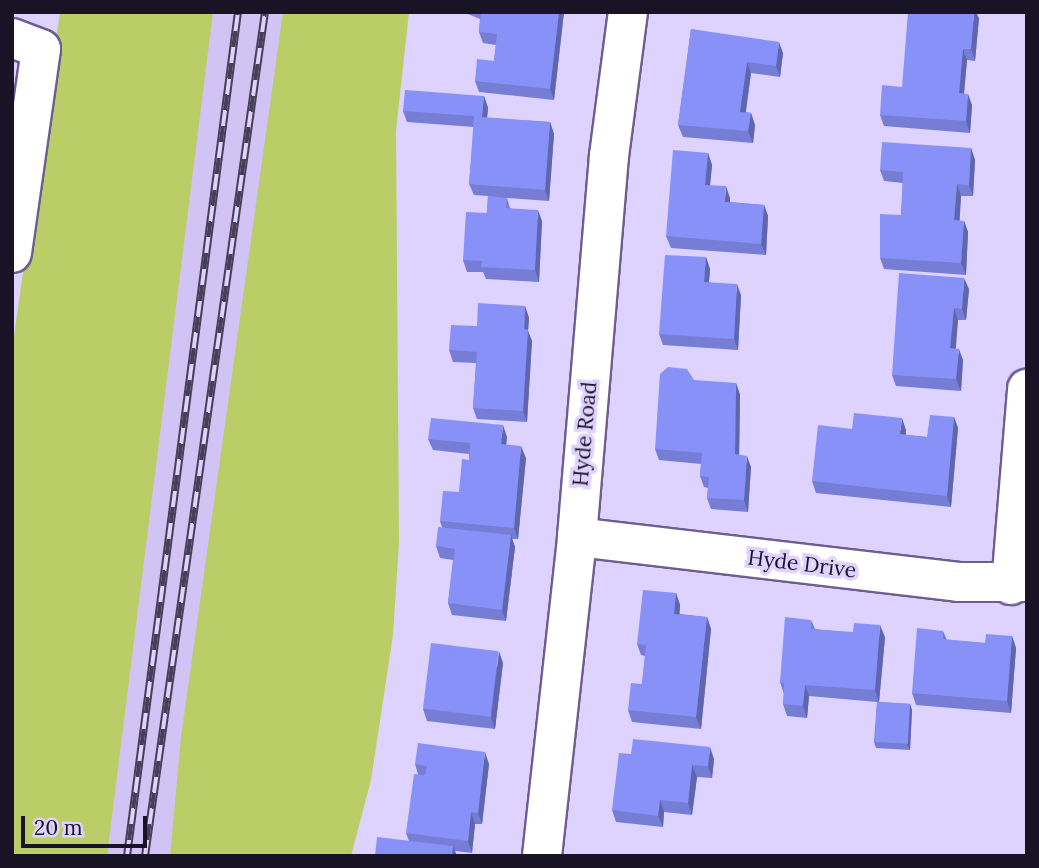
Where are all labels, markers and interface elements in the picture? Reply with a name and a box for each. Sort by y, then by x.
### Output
street label: Hyde Road [568,381,602,487]
street label: Hyde Drive [746,545,858,583]
scale bar [24,802,150,846]
text: 20 m [34,814,83,841]

